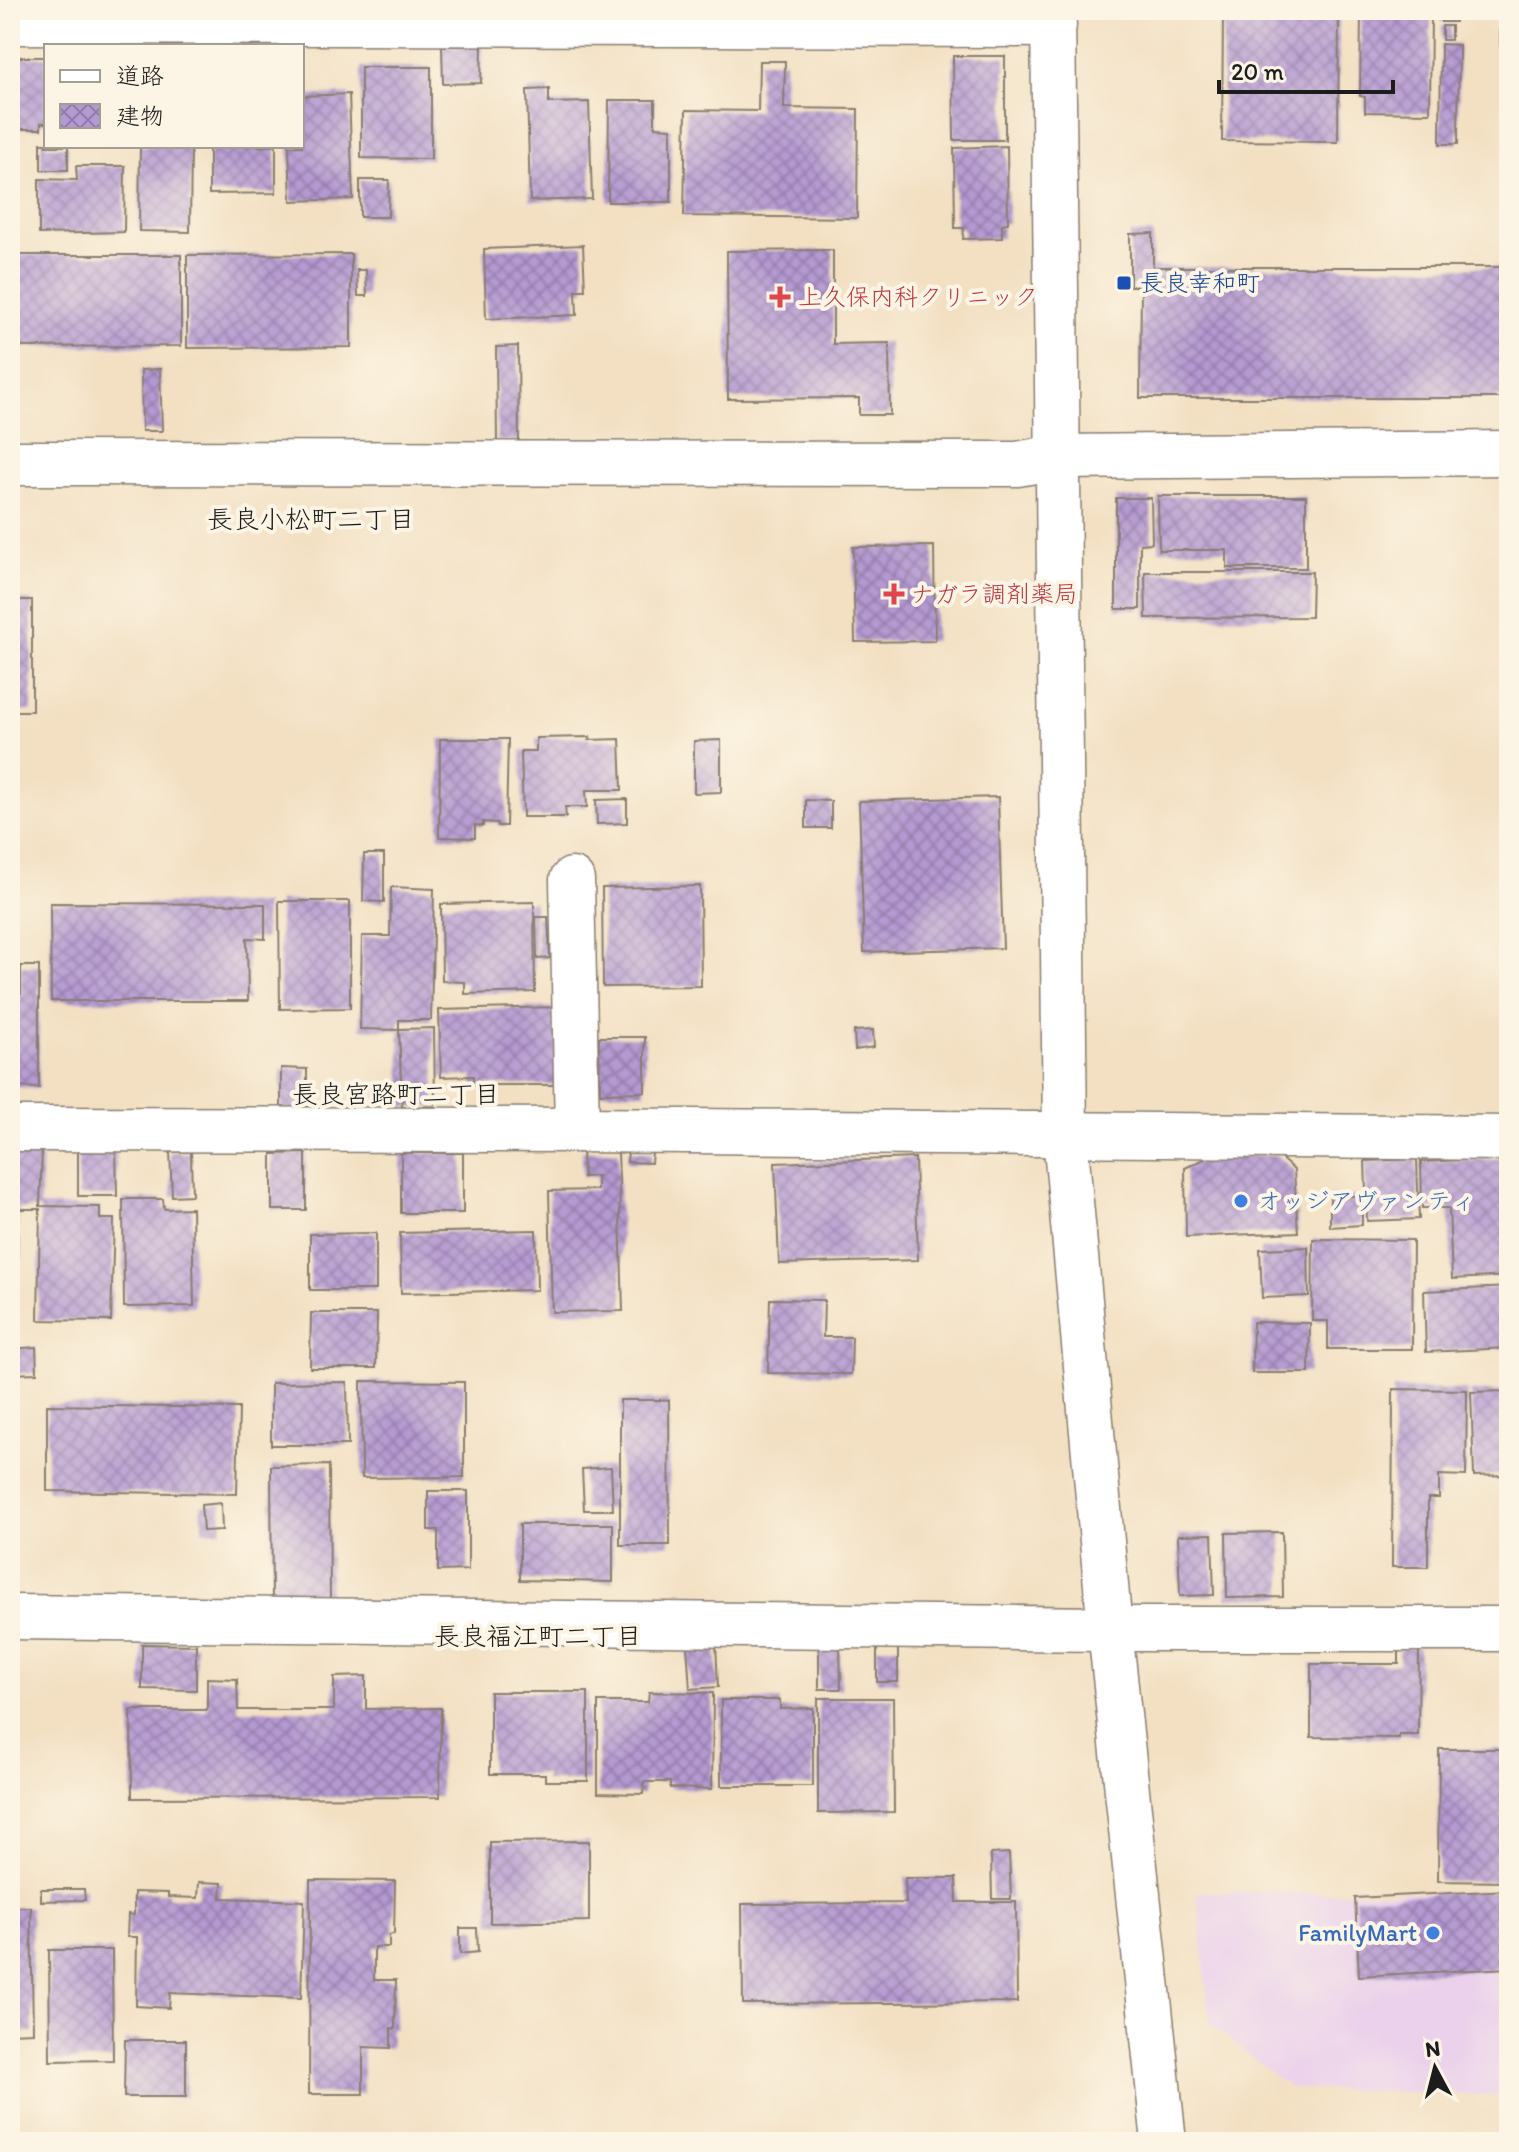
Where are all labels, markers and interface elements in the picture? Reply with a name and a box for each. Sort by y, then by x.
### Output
legend [44,44,304,148]
scale bar [1219,44,1393,94]
text: 20 m [1231,57,1284,86]
text: 道路 [116,61,164,90]
text: 建物 [116,101,164,130]
place label: 長良幸和町 [1140,268,1260,297]
marker: 長良幸和町 [1115,274,1133,292]
place label: 上久保内科クリニック [798,282,1038,311]
marker: 上久保内科クリニック [769,286,791,308]
district label: 長良小松町二丁目 [207,503,415,535]
place label: ナガラ調剤薬局 [910,579,1078,608]
marker: ナガラ調剤薬局 [885,585,903,603]
district label: 長良宮路町二丁目 [292,1078,500,1110]
place label: オッジアヴァンティ [1257,1186,1475,1215]
marker: オッジアヴァンティ [1232,1192,1250,1210]
district label: 長良福江町二丁目 [434,1620,642,1652]
place label: FamilyMart [1298,1918,1417,1947]
marker: FamilyMart [1424,1924,1442,1942]
north arrow [1395,2028,1475,2108]
text: N [1424,2034,1442,2063]

